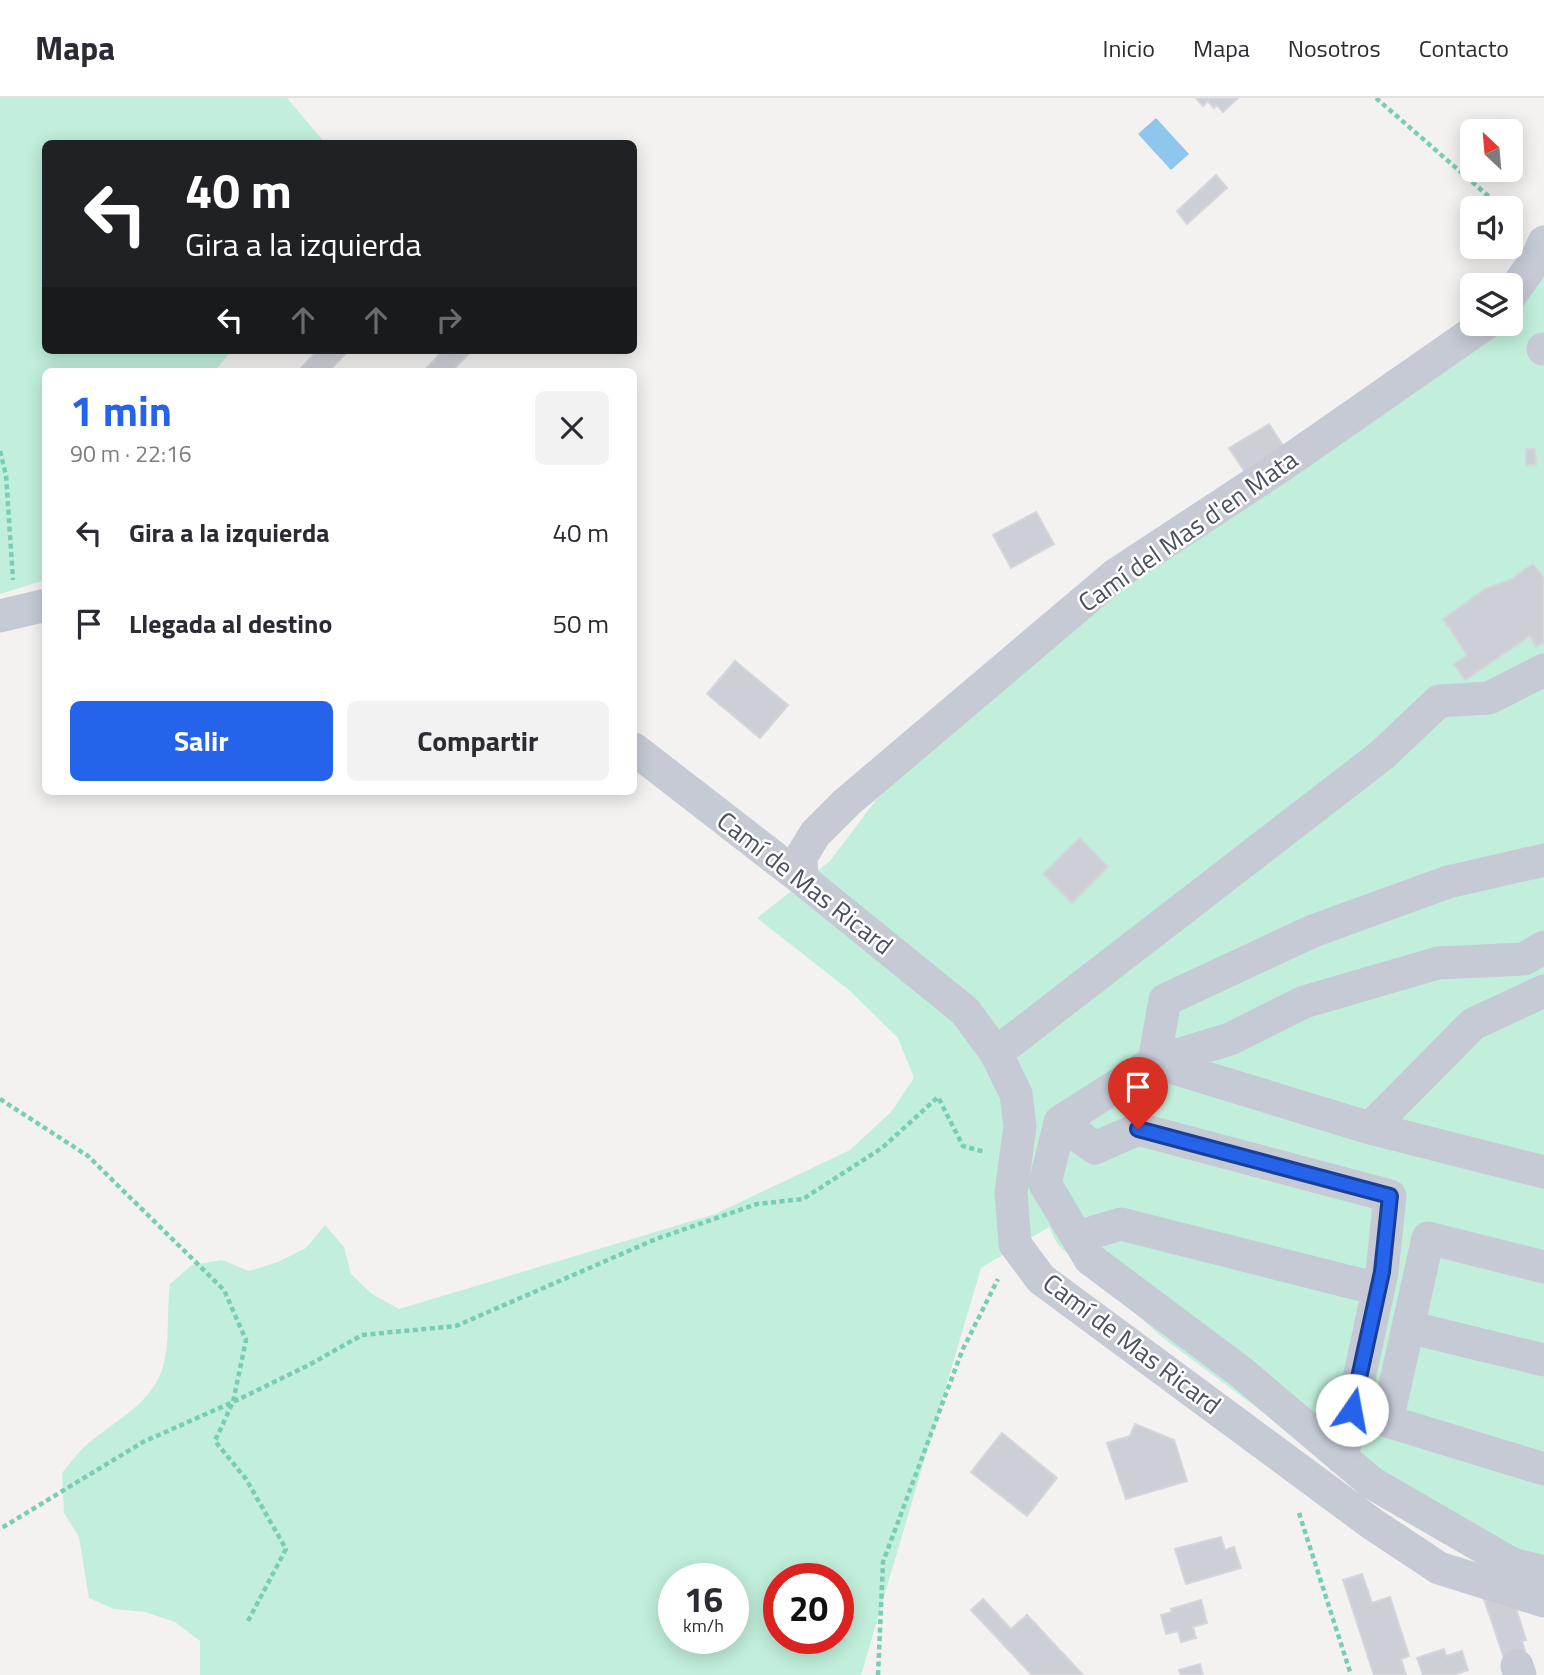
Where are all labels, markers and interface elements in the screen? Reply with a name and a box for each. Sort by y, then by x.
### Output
text: Mapa [35,23,115,73]
text: Inicio [1103,30,1155,66]
text: Mapa [1193,30,1250,66]
text: Nosotros [1288,30,1381,66]
text: Contacto [1419,30,1509,66]
north arrow [1460,119,1522,182]
map controls [1460,119,1523,336]
text: 40 m [185,152,292,227]
icon: left [70,168,161,259]
button: sound [1460,196,1523,259]
text: Gira a la izquierda [185,220,421,268]
button: layers [1460,273,1523,336]
icon: left [211,301,249,339]
icon: ahead [284,301,322,339]
icon: ahead [357,301,395,339]
icon: right [430,301,468,339]
text: 1 min [70,378,172,442]
button: close [535,391,609,465]
text: 90 m · 22:16 [70,436,192,471]
street label: Camí del Mas d'en Mata [1070,440,1305,621]
text: Gira a la izquierda [129,513,330,552]
text: 40 m [552,513,609,552]
icon: left [70,514,108,552]
text: Llegada al destino [129,604,332,643]
text: 50 m [552,604,609,643]
icon: arrive [70,605,108,643]
button: Salir [70,701,333,781]
button: Compartir [347,701,609,781]
street label: Camí de Mas Ricard [709,801,902,964]
pin [1108,1057,1168,1129]
icon: arrive [1119,1068,1157,1106]
street label: Camí de Mas Ricard [1035,1264,1230,1424]
position arrow [1315,1373,1389,1447]
speed limit sign: 20 [763,1563,854,1654]
text: 16 [684,1572,723,1626]
text: km/h [683,1612,724,1639]

